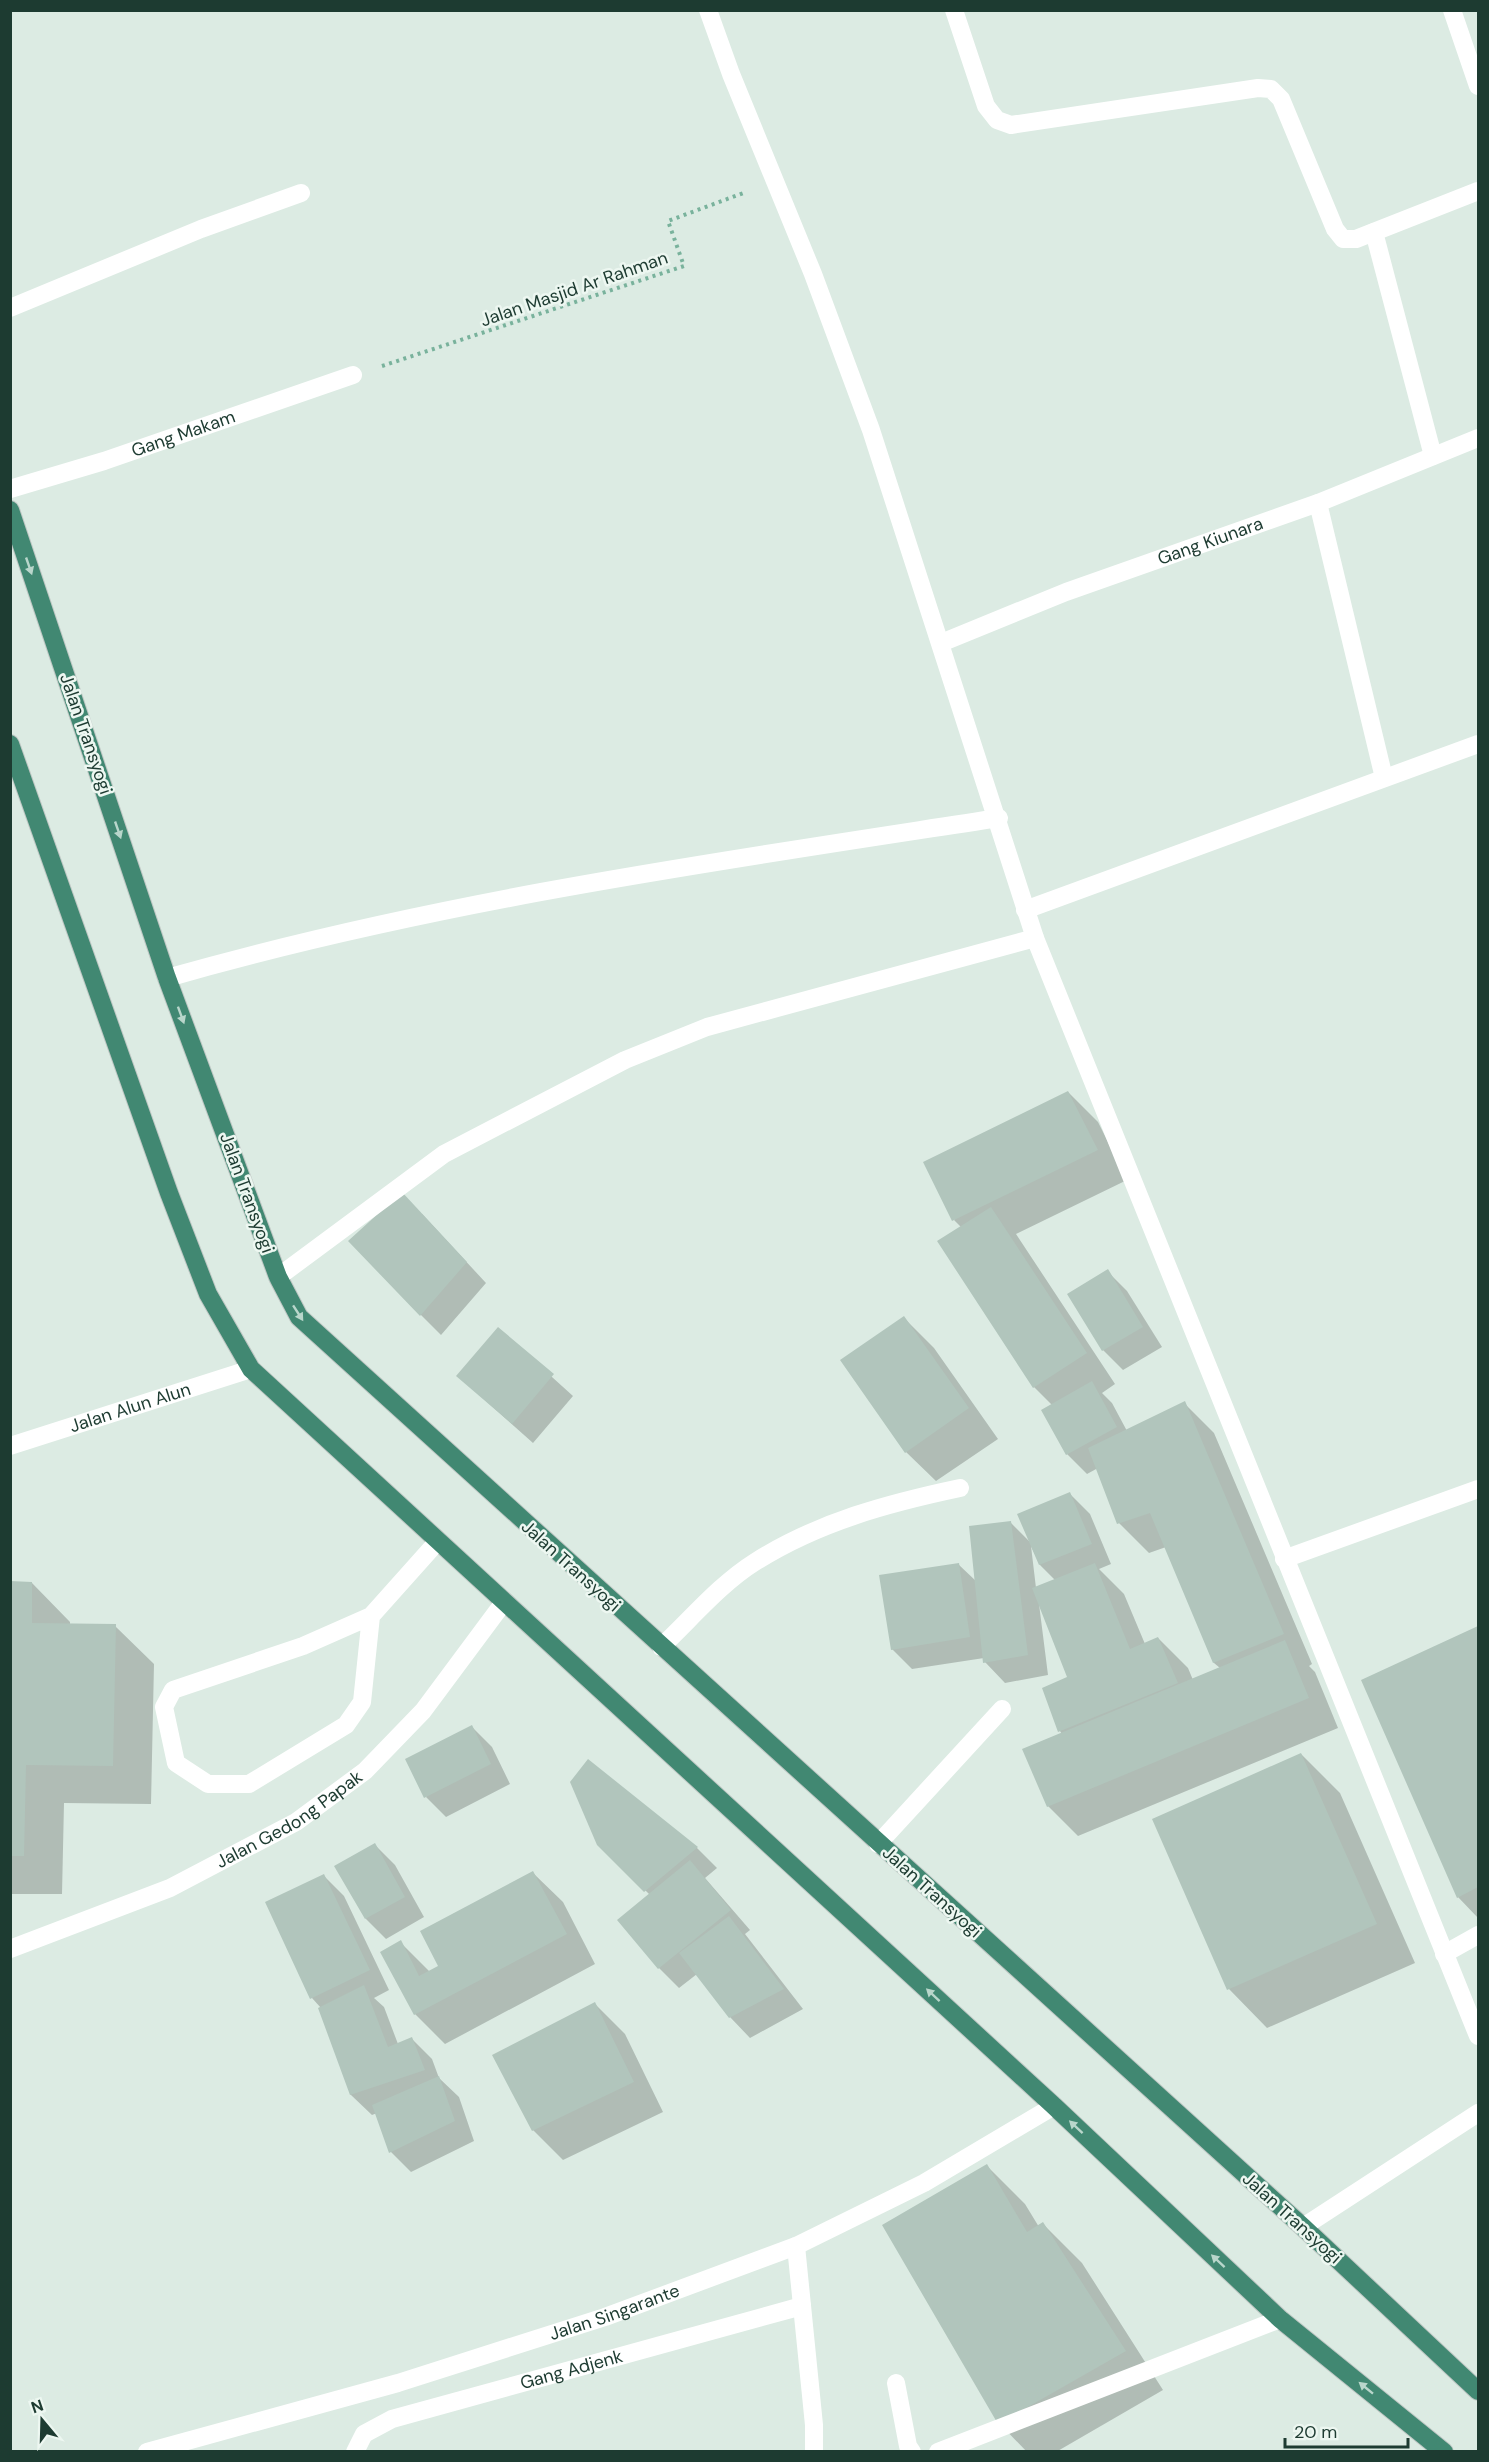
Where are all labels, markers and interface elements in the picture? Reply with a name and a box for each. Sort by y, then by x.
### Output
street label: Jalan Masjid Ar Rahman [477,246,671,332]
street label: Gang Makam [128,405,238,463]
street label: Gang Kiunara [1154,511,1266,571]
one-way arrow [25,557,34,575]
street label: Jalan Transyogi [54,670,118,798]
one-way arrow [113,821,123,839]
one-way arrow [177,1006,186,1024]
street label: Jalan Transyogi [214,1130,280,1256]
one-way arrow [292,1305,303,1322]
street label: Jalan Alun Alun [66,1377,194,1438]
street label: Jalan Transyogi [516,1515,626,1617]
street label: Jalan Gedong Papak [212,1765,367,1874]
street label: Jalan Transyogi [877,1841,987,1943]
one-way arrow [926,1989,941,2002]
one-way arrow [1069,2120,1084,2134]
street label: Jalan Transyogi [1237,2167,1347,2269]
one-way arrow [1211,2254,1226,2268]
street label: Jalan Singarante [546,2278,683,2346]
street label: Gang Adjenk [517,2344,625,2395]
one-way arrow [1358,2382,1374,2395]
north arrow [12,2390,72,2450]
text: N [28,2394,46,2418]
scale bar [1285,2411,1408,2449]
text: 20 m [1294,2420,1337,2444]

